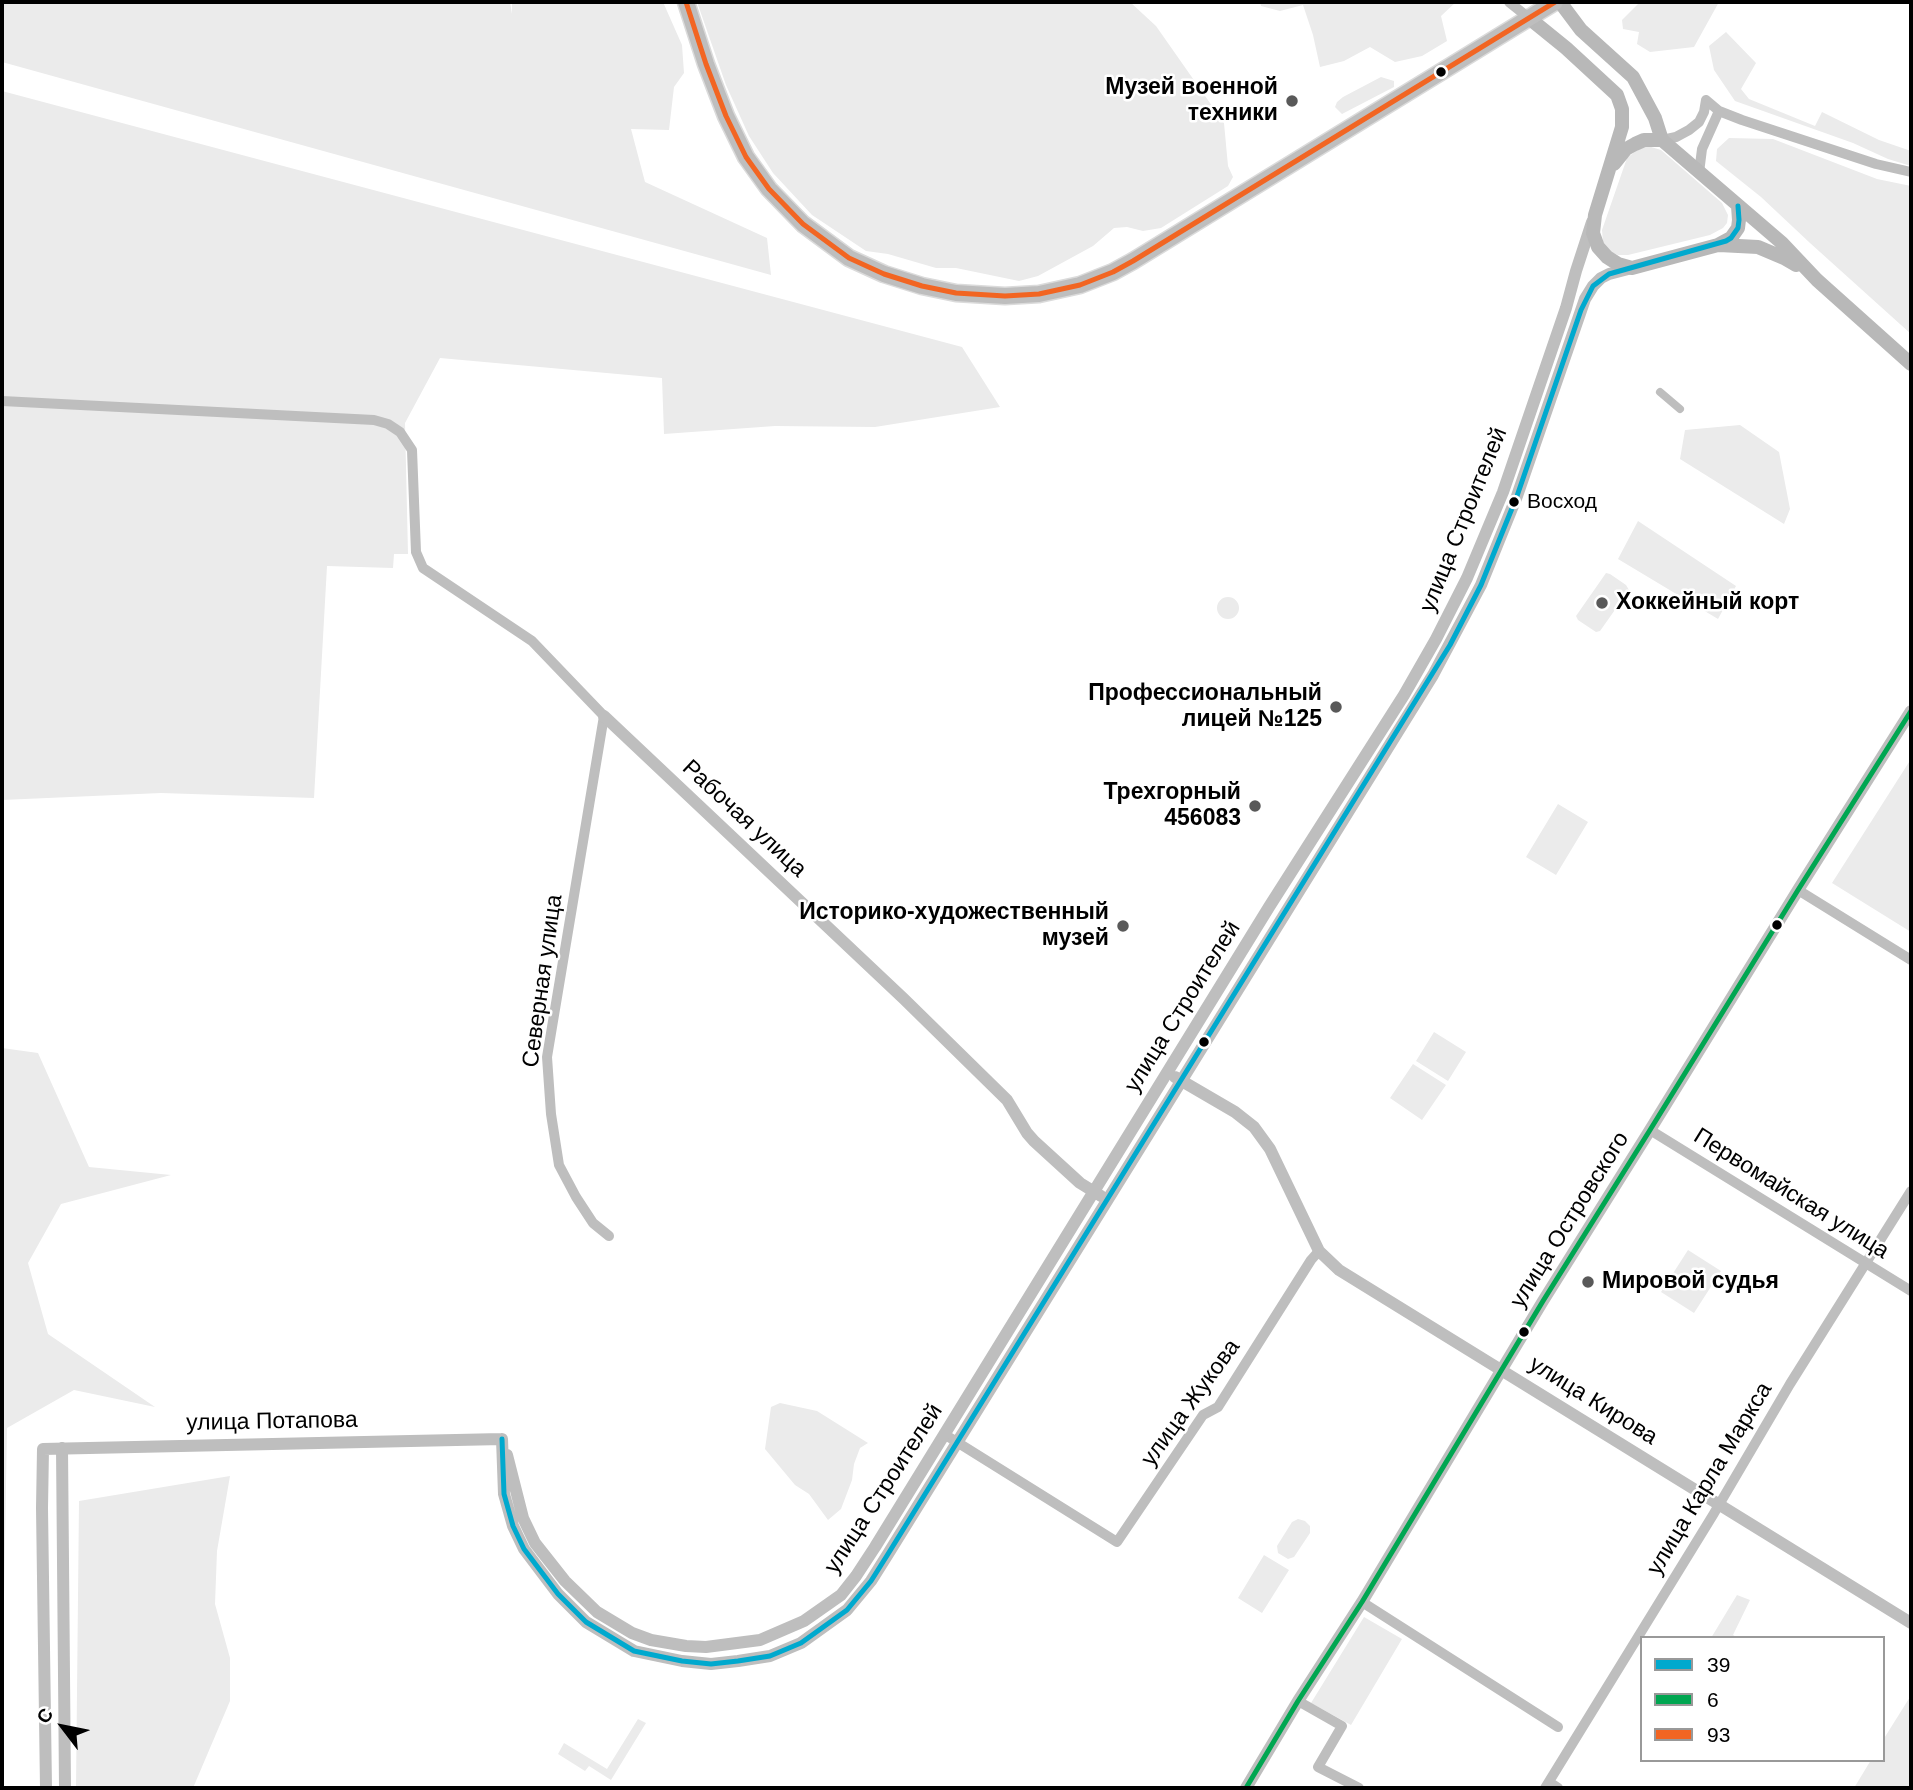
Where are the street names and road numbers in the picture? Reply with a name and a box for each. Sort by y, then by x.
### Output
street label: улица Строителей [1414,424,1514,616]
street label: Рабочая улица [676,754,812,884]
street label: Северная улица [517,893,569,1069]
street label: улица Строителей [1119,916,1247,1098]
street label: Первомайская улица [1688,1123,1894,1265]
street label: улица Островского [1505,1127,1635,1313]
street label: улица Жукова [1136,1334,1246,1472]
street label: улица Кирова [1524,1351,1662,1451]
street label: улица Карла Маркса [1642,1378,1778,1580]
street label: улица Строителей [819,1399,949,1579]
street label: улица Потапова [186,1407,358,1437]

